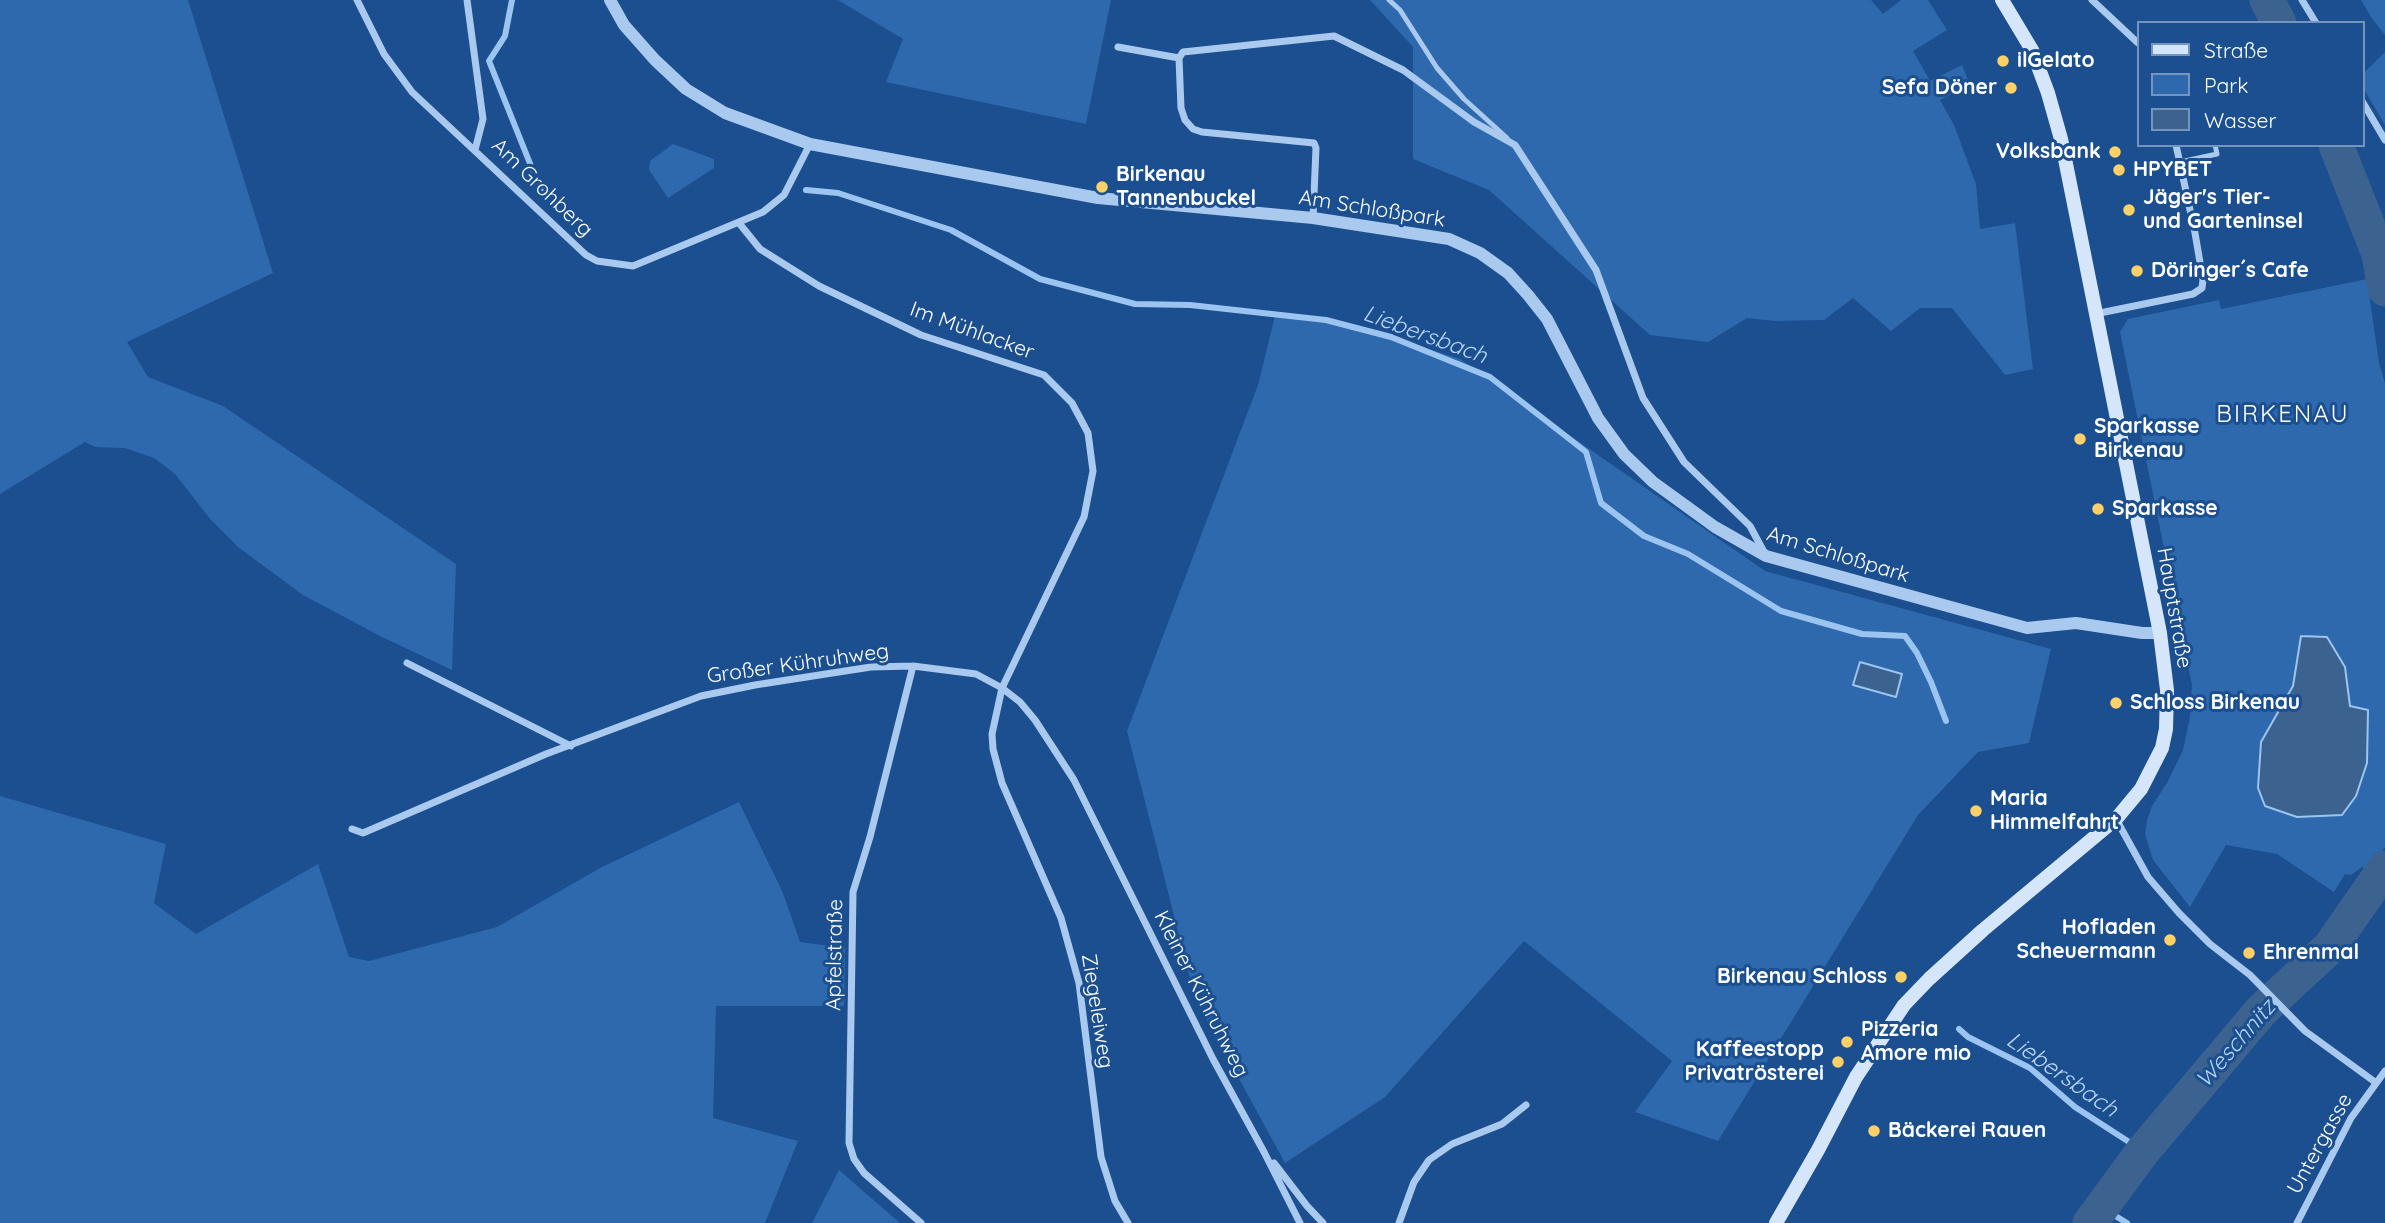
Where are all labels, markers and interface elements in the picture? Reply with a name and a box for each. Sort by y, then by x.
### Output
legend [2136,21,2364,147]
text: Straße [2204,37,2268,63]
place label: ilGelato [2017,48,2095,74]
marker: ilGelato [1995,53,2011,69]
text: Park [2204,72,2248,98]
place label: Sefa Döner [1882,75,1997,101]
marker: Sefa Döner [2003,80,2019,96]
text: Wasser [2204,107,2276,133]
street label: Am Grohberg [486,134,598,242]
place label: Volksbank [1996,139,2101,165]
marker: Volksbank [2107,144,2123,160]
place label: HPYBET [2133,157,2212,183]
place label: Birkenau Tannenbuckel [1116,162,1256,212]
marker: HPYBET [2111,162,2127,178]
marker: Birkenau Tannenbuckel [1094,179,1110,195]
street label: Am Schloßpark [1297,185,1447,233]
place label: Jäger's Tier- und Garteninsel [2143,185,2303,235]
marker: Jäger's Tier- und Garteninsel [2121,202,2137,218]
place label: Döringer´s Cafe [2151,258,2309,284]
marker: Döringer´s Cafe [2129,263,2145,279]
street label: Im Mühlacker [906,297,1038,365]
water label: Liebersbach [1359,300,1491,370]
district label: BIRKENAU [2217,401,2349,429]
place label: Sparkasse Birkenau [2094,414,2200,464]
marker: Sparkasse Birkenau [2072,431,2088,447]
place label: Sparkasse [2112,496,2218,522]
marker: Sparkasse [2090,501,2106,517]
street label: Am Schloßpark [1764,521,1912,589]
street label: Hauptstraße [2151,546,2197,670]
street label: Großer Kühruhweg [705,639,891,689]
place label: Schloss Birkenau [2130,690,2300,716]
marker: Schloss Birkenau [2108,695,2124,711]
place label: Maria Himmelfahrt [1990,786,2119,836]
marker: Maria Himmelfahrt [1968,803,1984,819]
street label: Apfelstraße [821,899,849,1011]
street label: Kleiner Kühruhweg [1148,907,1254,1081]
place label: Hofladen Scheuermann [2016,915,2156,965]
marker: Hofladen Scheuermann [2162,932,2178,948]
place label: Ehrenmal [2263,940,2359,966]
marker: Ehrenmal [2241,945,2257,961]
street label: Ziegeleiweg [1075,952,1119,1070]
place label: Birkenau Schloss [1717,964,1887,990]
marker: Birkenau Schloss [1893,969,1909,985]
water label: Weschnitz [2190,994,2282,1094]
place label: Pizzeria Amore mio [1861,1017,1971,1067]
water label: Liebersbach [2001,1027,2123,1123]
marker: Pizzeria Amore mio [1839,1034,1855,1050]
place label: Kaffeestopp Privatrösterei [1685,1037,1824,1087]
marker: Kaffeestopp Privatrösterei [1830,1054,1846,1070]
street label: Untergasse [2282,1089,2358,1199]
place label: Bäckerei Rauen [1888,1118,2046,1144]
marker: Bäckerei Rauen [1866,1123,1882,1139]

